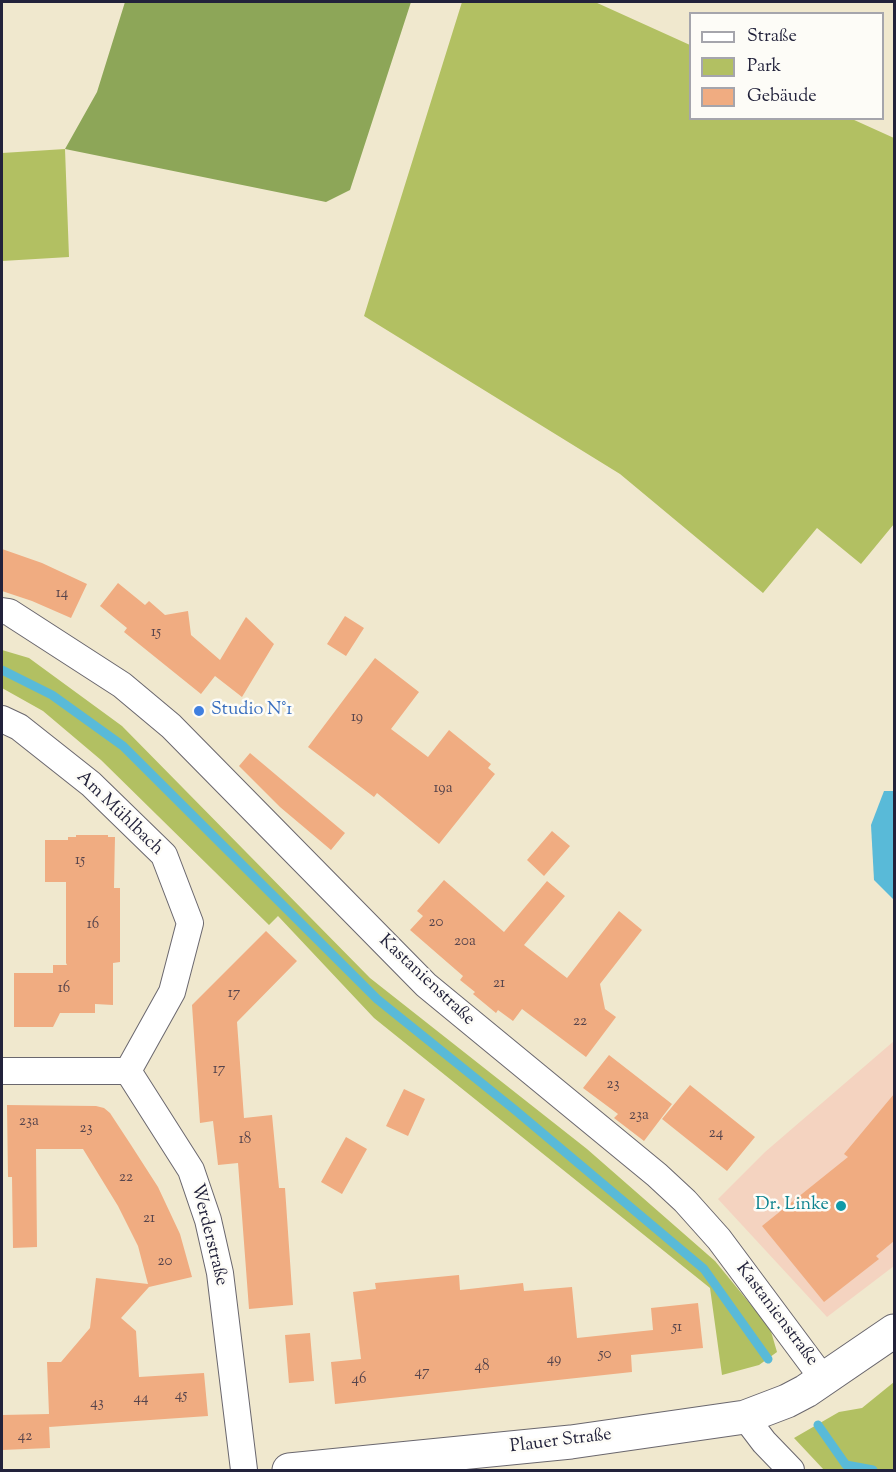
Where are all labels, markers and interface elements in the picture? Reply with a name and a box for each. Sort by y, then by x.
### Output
legend [689,12,884,120]
text: Straße [747,24,797,50]
text: Park [747,54,781,80]
text: Gebäude [747,84,817,110]
house number: 14 [56,585,68,603]
house number: 15 [151,624,161,642]
place label: Studio N°1 [211,700,292,722]
marker: Studio N°1 [192,704,206,718]
house number: 19 [351,709,363,727]
street label: Am Mühlbach [71,767,167,861]
house number: 19a [433,780,453,798]
house number: 15 [75,852,85,870]
house number: 20 [429,914,443,932]
house number: 16 [87,916,99,934]
street label: Kastanienstraße [373,931,479,1031]
house number: 20a [454,933,476,951]
house number: 21 [493,975,505,993]
house number: 16 [58,980,70,998]
house number: 17 [228,985,240,1003]
house number: 22 [573,1013,587,1031]
house number: 17 [213,1061,225,1079]
house number: 23 [606,1076,620,1094]
house number: 23a [629,1107,649,1125]
house number: 23a [19,1113,39,1131]
house number: 23 [79,1120,93,1138]
house number: 24 [709,1125,723,1143]
house number: 18 [239,1131,251,1149]
house number: 22 [119,1169,133,1187]
street label: Werderstraße [185,1182,231,1288]
place label: Dr. Linke [755,1195,829,1217]
marker: Dr. Linke [834,1199,848,1213]
house number: 21 [143,1210,155,1228]
house number: 20 [158,1253,172,1271]
street label: Kastanienstraße [730,1259,822,1371]
house number: 51 [672,1319,682,1337]
house number: 50 [598,1346,612,1364]
house number: 49 [547,1351,561,1369]
house number: 48 [474,1358,490,1376]
house number: 47 [414,1364,430,1382]
house number: 46 [352,1371,366,1389]
house number: 45 [175,1387,187,1405]
house number: 44 [133,1390,149,1408]
house number: 43 [90,1395,104,1413]
street label: Plauer Straße [509,1425,613,1459]
house number: 42 [18,1428,32,1446]

